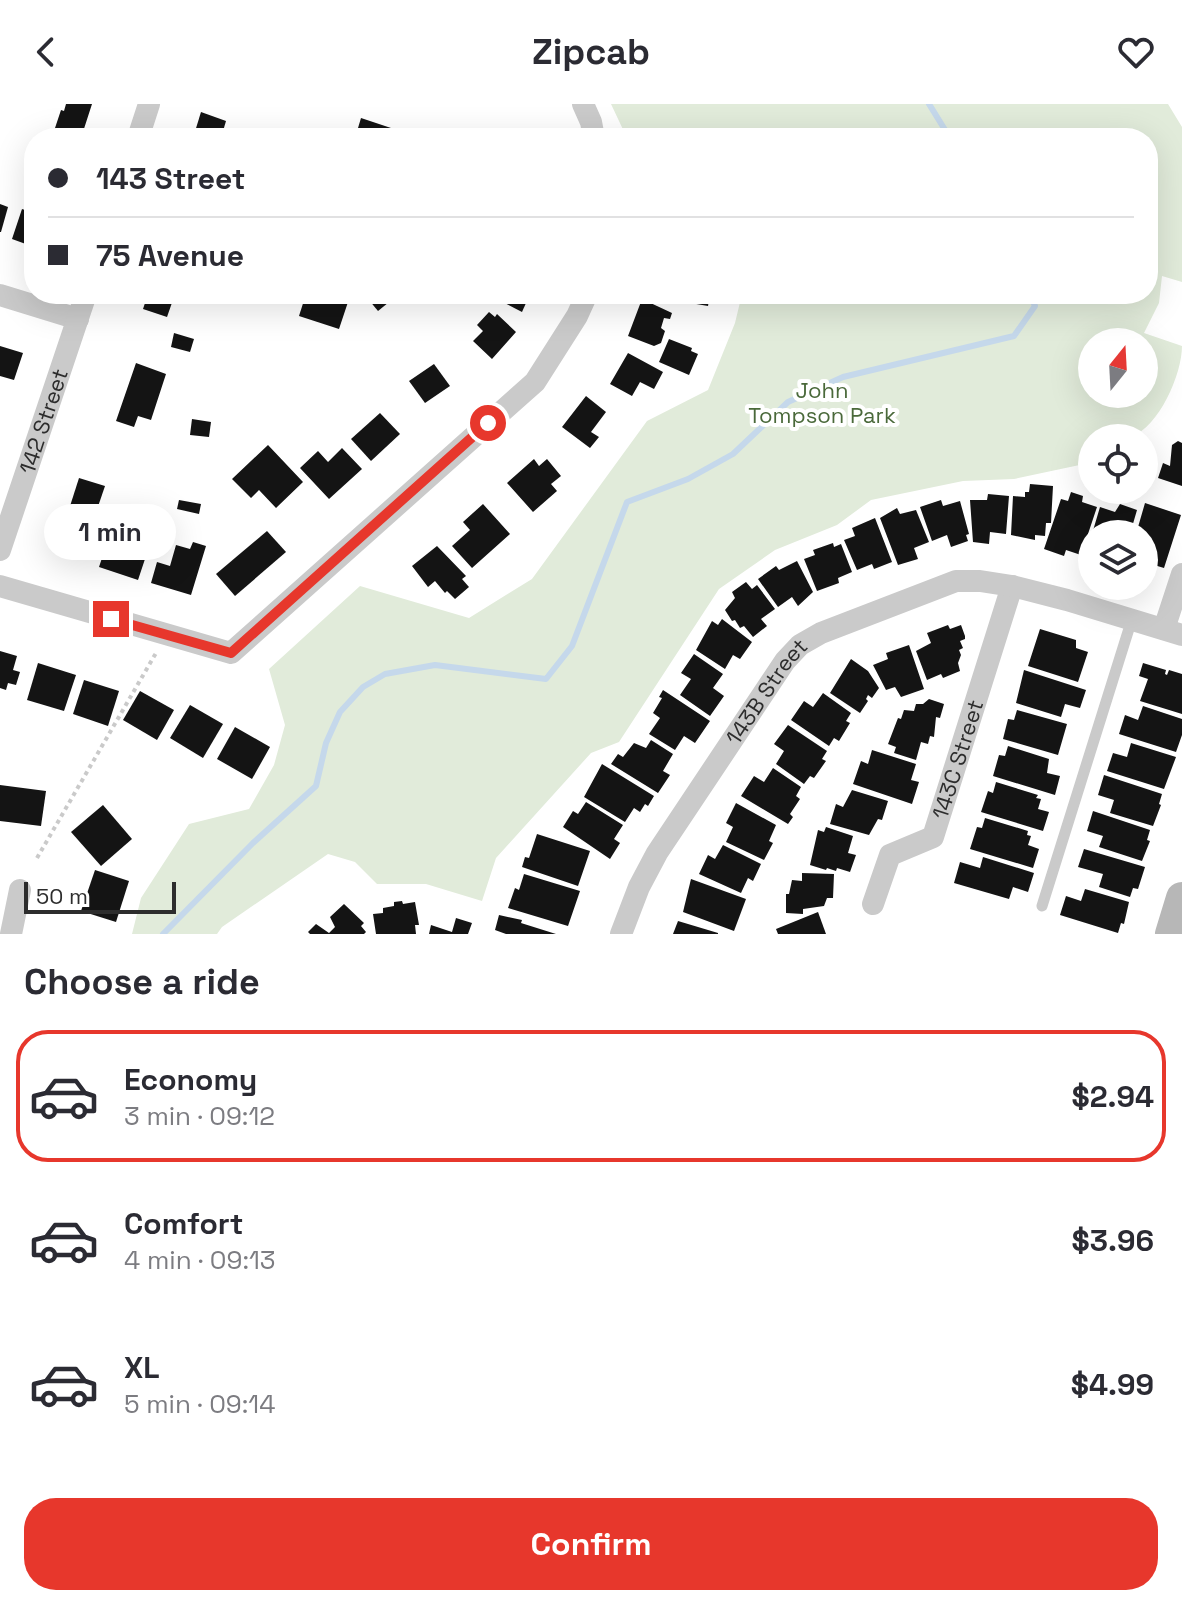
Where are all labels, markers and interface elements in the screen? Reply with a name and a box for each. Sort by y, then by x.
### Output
text: Zipcab [532,29,650,75]
icon: back [24,30,68,74]
icon: heart [1114,30,1158,74]
text: 143 Street [96,159,246,198]
text: 75 Avenue [96,236,244,275]
north arrow [1078,328,1158,408]
map controls [1078,328,1158,600]
street label: 142 Street [13,365,74,477]
park label: John Tompson Park [748,376,896,429]
route start [470,405,506,441]
button: locate [1078,424,1158,504]
callout: 1 min [45,503,177,559]
text: 1 min [78,515,142,549]
button: layers [1078,520,1158,600]
route end [93,601,129,637]
street label: 143B Street [719,632,813,750]
street label: 143C Street [926,696,989,822]
scale bar [24,878,176,914]
text: 50 m [36,882,88,910]
text: Choose a ride [24,959,260,1005]
icon: car [28,1060,100,1132]
text: Economy [124,1060,257,1099]
text: $2.94 [1072,1077,1154,1116]
text: 3 min · 09:12 [124,1099,275,1133]
icon: car [28,1204,100,1276]
text: Comfort [124,1204,243,1243]
text: $3.96 [1072,1221,1154,1260]
text: 4 min · 09:13 [124,1243,276,1277]
icon: car [28,1348,100,1420]
text: XL [124,1348,160,1387]
text: $4.99 [1071,1365,1154,1404]
text: 5 min · 09:14 [124,1387,275,1421]
button: Confirm [24,1498,1158,1590]

